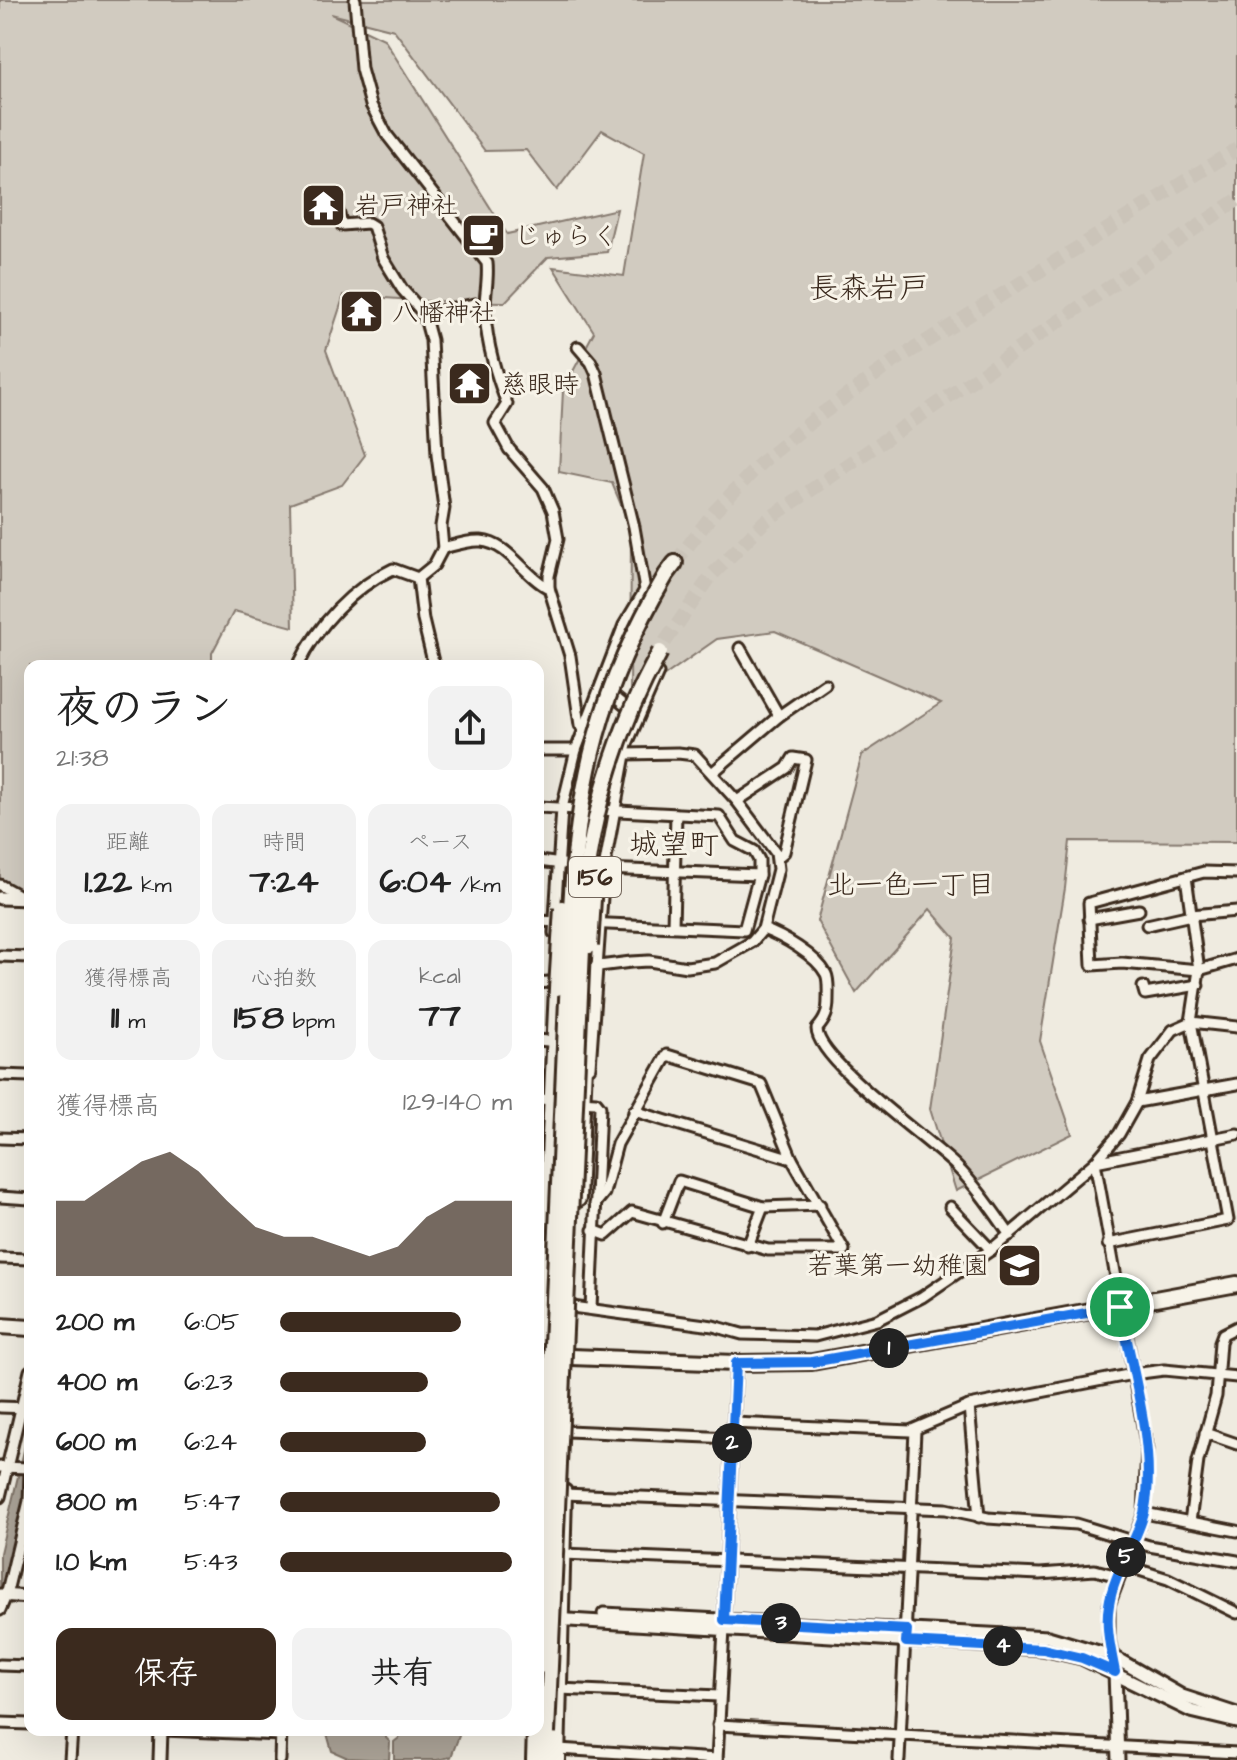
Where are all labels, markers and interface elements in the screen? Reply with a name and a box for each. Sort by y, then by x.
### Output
temple icon: 岩戸神社 [299,181,347,229]
place label: 岩戸神社 [354,188,458,224]
cafe icon: じゅらく [459,211,507,259]
place label: じゅらく [514,218,618,254]
district label: 長森岩戸 [809,268,929,310]
temple icon: 八幡神社 [337,288,385,336]
place label: 八幡神社 [392,295,496,331]
temple icon: 慈眼時 [446,360,494,408]
place label: 慈眼時 [501,367,579,403]
text: 夜のラン [56,679,232,740]
button: share [428,686,512,770]
text: 21:38 [56,740,109,776]
district label: 城望町 [629,824,719,866]
text: 距離 [106,827,150,858]
text: 時間 [262,827,306,858]
text: ペース [408,827,472,858]
road number: 156 [569,857,621,897]
text: 1.22 [84,858,132,906]
text: 7:24 [249,858,319,906]
text: 6:04 [379,858,451,906]
district label: 北一色一丁目 [827,866,995,905]
text: km [132,870,172,901]
text: /km [451,870,501,901]
text: kcal [419,961,461,992]
text: 獲得標高 [84,963,172,994]
text: 心拍数 [251,963,317,994]
text: 77 [419,992,461,1040]
text: 11 [111,994,119,1042]
text: 158 [234,994,284,1042]
text: m [119,1006,145,1037]
text: bpm [284,1006,335,1037]
text: 129–140 m [403,1084,512,1120]
text: 獲得標高 [56,1088,160,1124]
school or university icon: 若葉第一幼稚園 [996,1241,1044,1289]
place label: 若葉第一幼稚園 [807,1248,989,1284]
pin [1086,1273,1154,1341]
icon: arrive [1098,1285,1142,1329]
text: 200 m [56,1304,134,1340]
text: 6:05 [184,1304,239,1340]
pin: 1 [869,1328,909,1368]
text: 1 [888,1332,890,1363]
text: 400 m [56,1364,137,1400]
text: 6:23 [184,1364,233,1400]
pin: 2 [712,1423,752,1463]
text: 600 m [56,1424,136,1460]
text: 6:24 [184,1424,237,1460]
text: 2 [726,1427,738,1458]
text: 800 m [56,1484,136,1520]
text: 5:47 [184,1484,240,1520]
pin: 5 [1106,1537,1146,1577]
text: 5 [1118,1541,1134,1572]
text: 1.0 km [56,1544,126,1580]
text: 5:43 [184,1544,238,1580]
pin: 3 [761,1603,801,1643]
text: 3 [775,1607,787,1638]
pin: 4 [983,1626,1023,1666]
button: 保存 [56,1628,276,1720]
button: 共有 [292,1628,512,1720]
text: 4 [996,1630,1010,1661]

